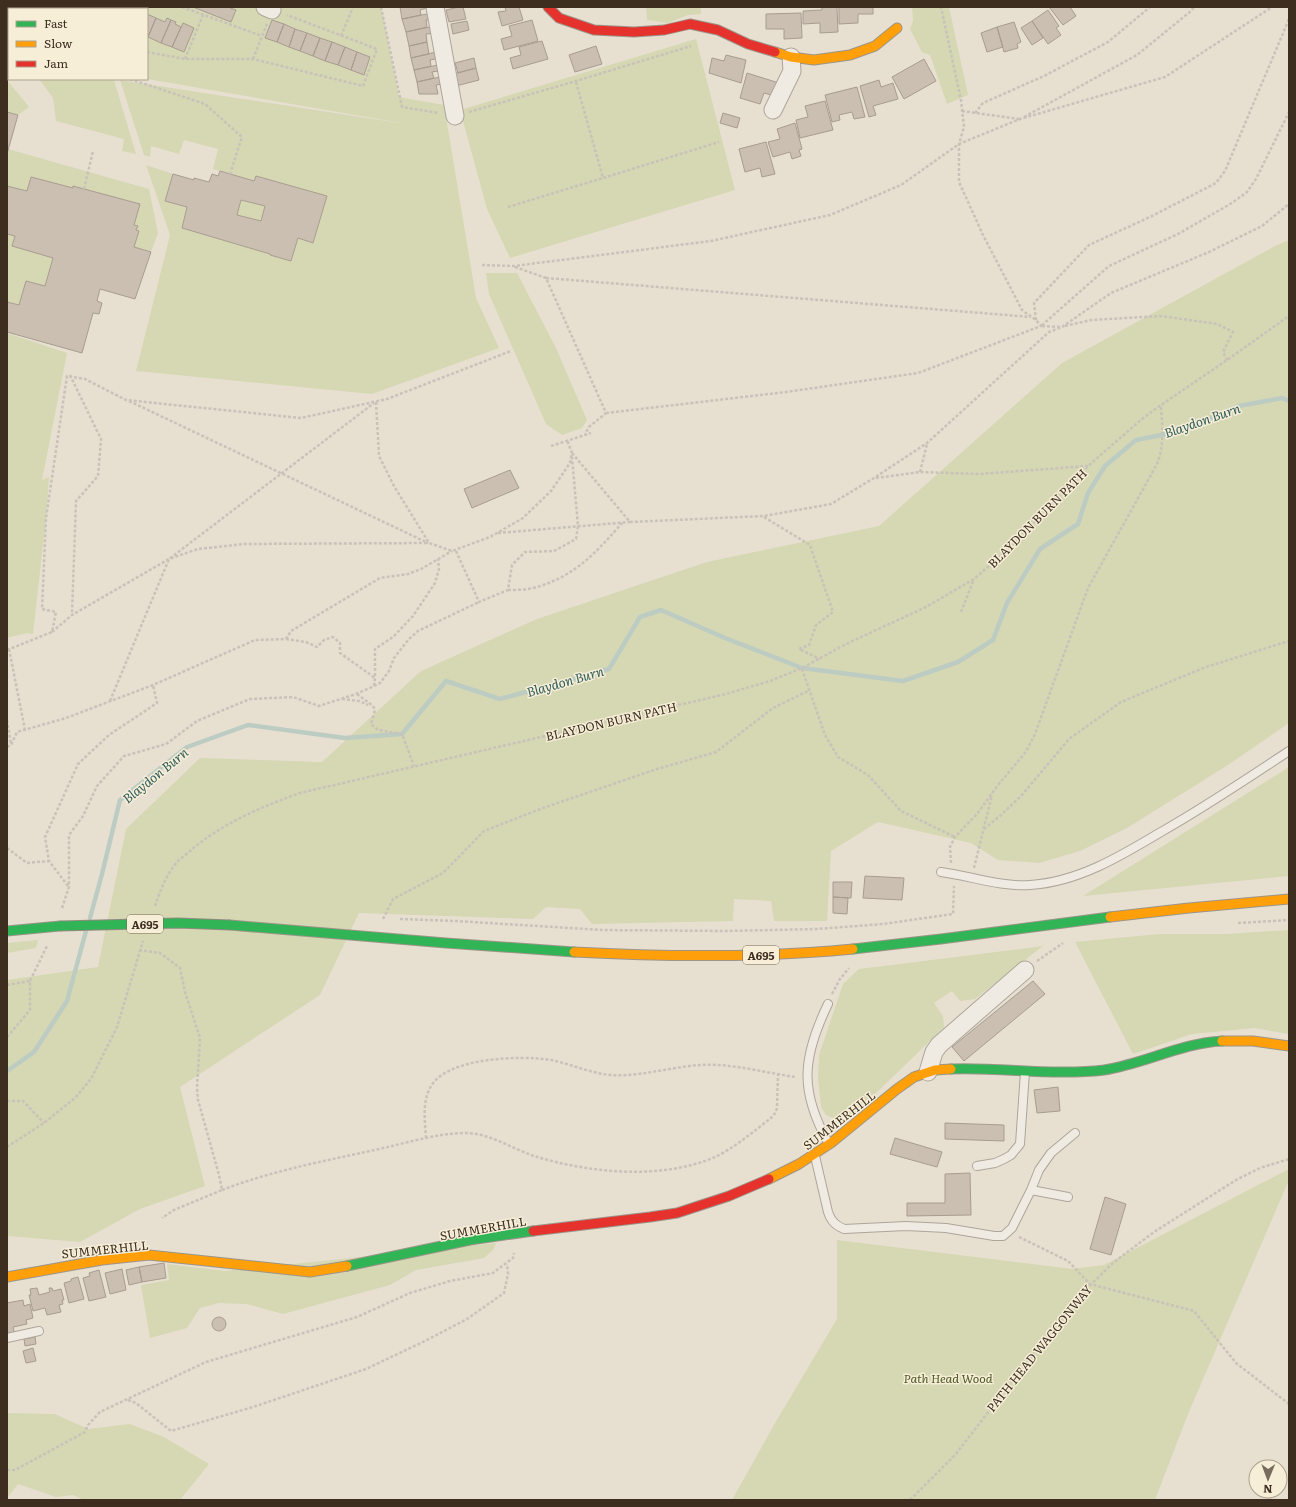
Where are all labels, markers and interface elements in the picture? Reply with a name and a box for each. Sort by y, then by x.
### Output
legend [8,8,148,80]
text: Fast [44,14,68,32]
text: Slow [44,34,73,52]
text: Jam [44,54,69,72]
water label: Blaydon Burn [1161,398,1243,442]
street label: BLAYDON BURN PATH [983,464,1091,572]
water label: Blaydon Burn [524,661,606,701]
street label: BLAYDON BURN PATH [544,697,678,745]
water label: Blaydon Burn [118,742,192,807]
road number: A695 [127,915,163,933]
road number: A695 [743,946,779,964]
street label: SUMMERHILL [799,1086,879,1154]
street label: SUMMERHILL [438,1212,528,1244]
street label: SUMMERHILL [61,1235,149,1263]
street label: PATH HEAD WAGGONWAY [982,1280,1096,1415]
park label: Path Head Wood [903,1369,993,1387]
north arrow [1248,1459,1288,1499]
text: N [1263,1482,1273,1498]

